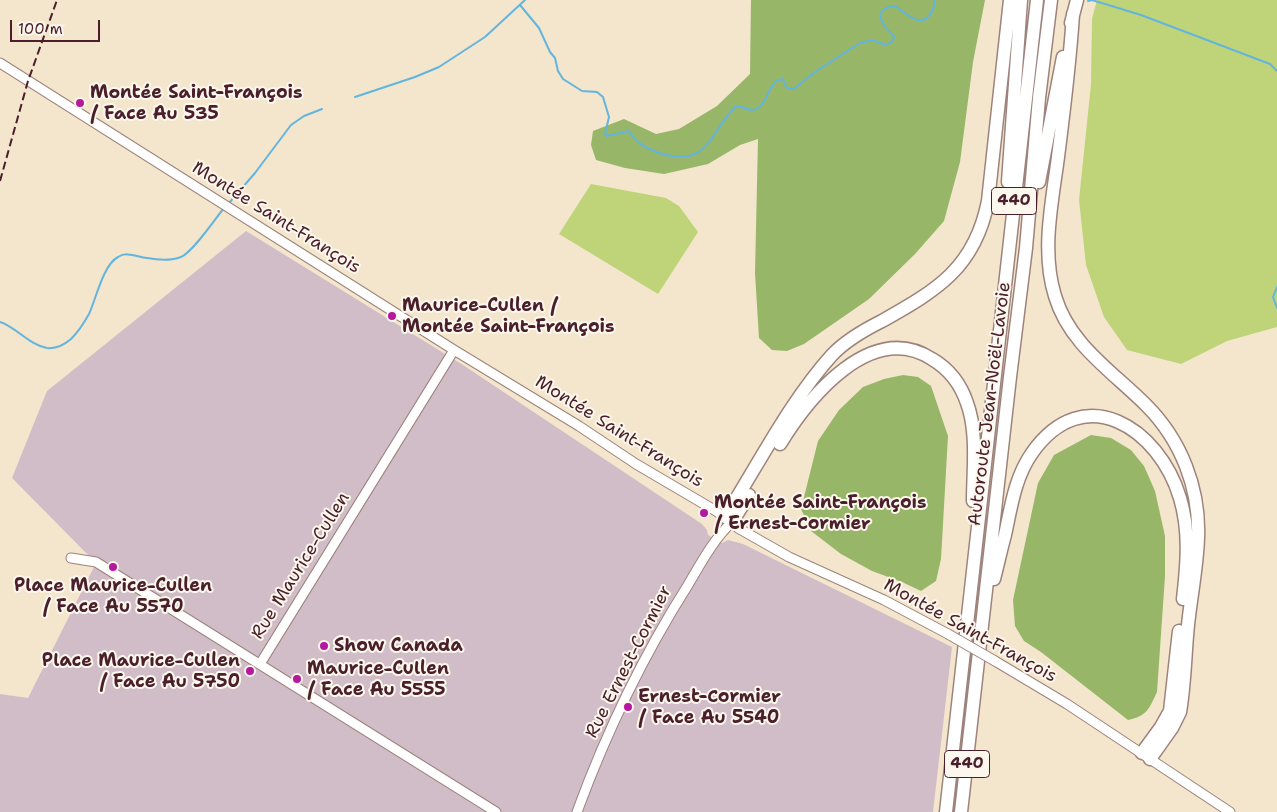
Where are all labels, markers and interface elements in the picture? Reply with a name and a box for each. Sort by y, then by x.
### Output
scale bar [12,10,102,42]
text: 100 m [18,19,63,39]
place label: Montée Saint-François / Face Au 535 [90,82,302,125]
marker: Montée Saint-François / Face Au 535 [74,97,86,109]
street label: Montée Saint-François [188,157,364,279]
road number: 440 [992,188,1036,215]
street label: Autoroute Jean-Noël-Lavoie [964,281,1016,527]
place label: Maurice-Cullen / Montée Saint-François [402,295,614,338]
marker: Maurice-Cullen / Montée Saint-François [386,310,398,322]
street label: Montée Saint-François [531,371,707,493]
street label: Rue Maurice-Cullen [247,489,355,643]
place label: Montée Saint-François / Ernest-Cormier [714,492,926,534]
marker: Montée Saint-François / Ernest-Cormier [698,507,710,519]
marker: Place Maurice-Cullen / Face Au 5570 [107,561,119,573]
street label: Montée Saint-François [880,574,1060,688]
place label: Place Maurice-Cullen / Face Au 5570 [14,575,212,618]
street label: Rue Ernest-Cormier [581,582,677,742]
place label: Show Canada [334,635,463,657]
marker: Show Canada [318,640,330,652]
place label: Place Maurice-Cullen / Face Au 5750 [42,650,240,692]
place label: Maurice-Cullen / Face Au 5555 [307,658,449,701]
marker: Place Maurice-Cullen / Face Au 5750 [244,665,256,677]
marker: Maurice-Cullen / Face Au 5555 [291,673,303,685]
place label: Ernest-Cormier / Face Au 5540 [638,686,781,729]
marker: Ernest-Cormier / Face Au 5540 [622,701,634,713]
road number: 440 [944,751,990,778]

